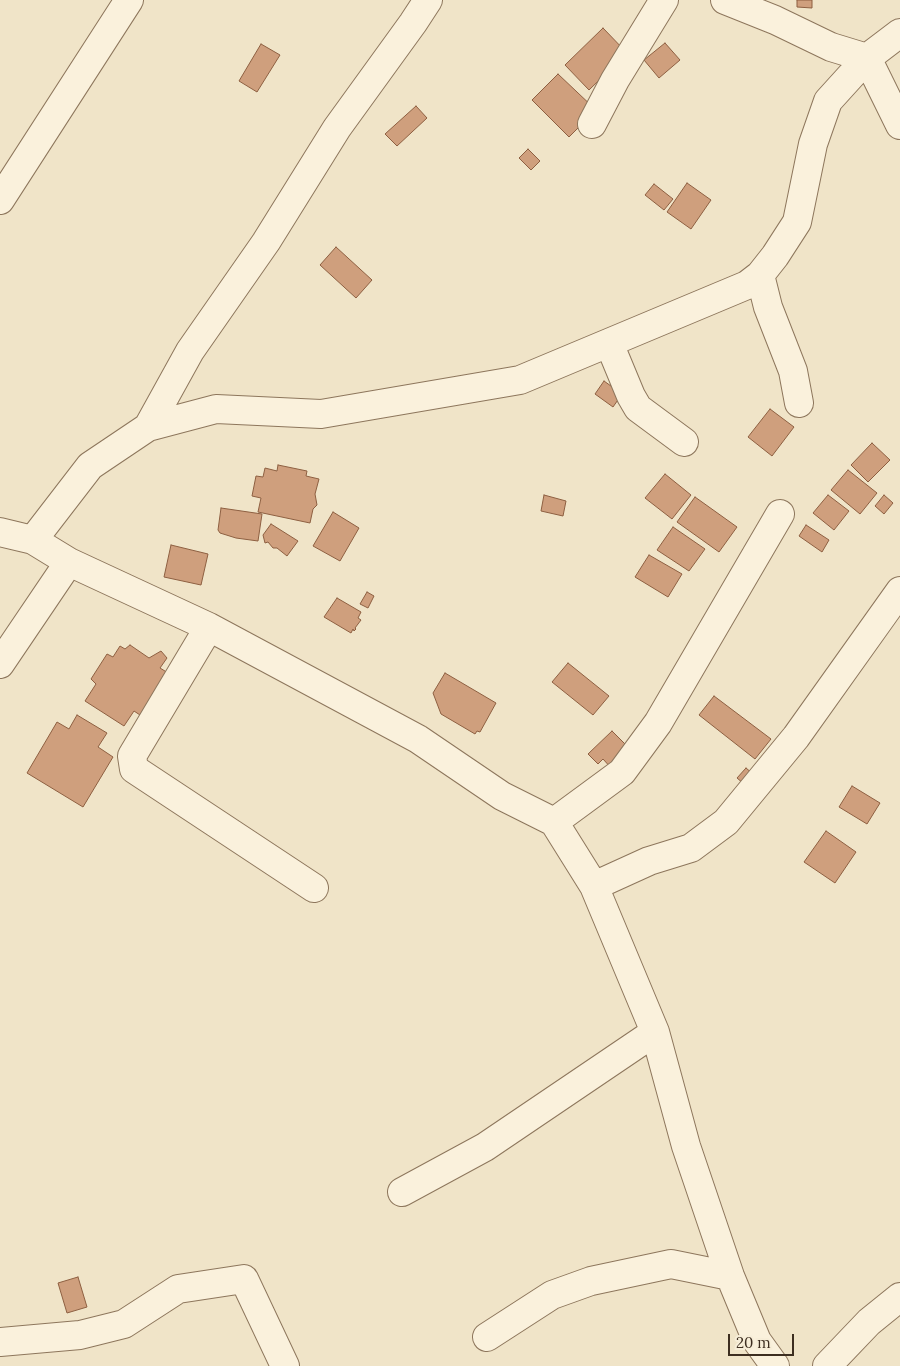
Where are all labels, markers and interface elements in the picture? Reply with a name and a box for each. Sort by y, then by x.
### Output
scale bar [730,1324,796,1356]
text: 20 m [736,1333,771,1352]

